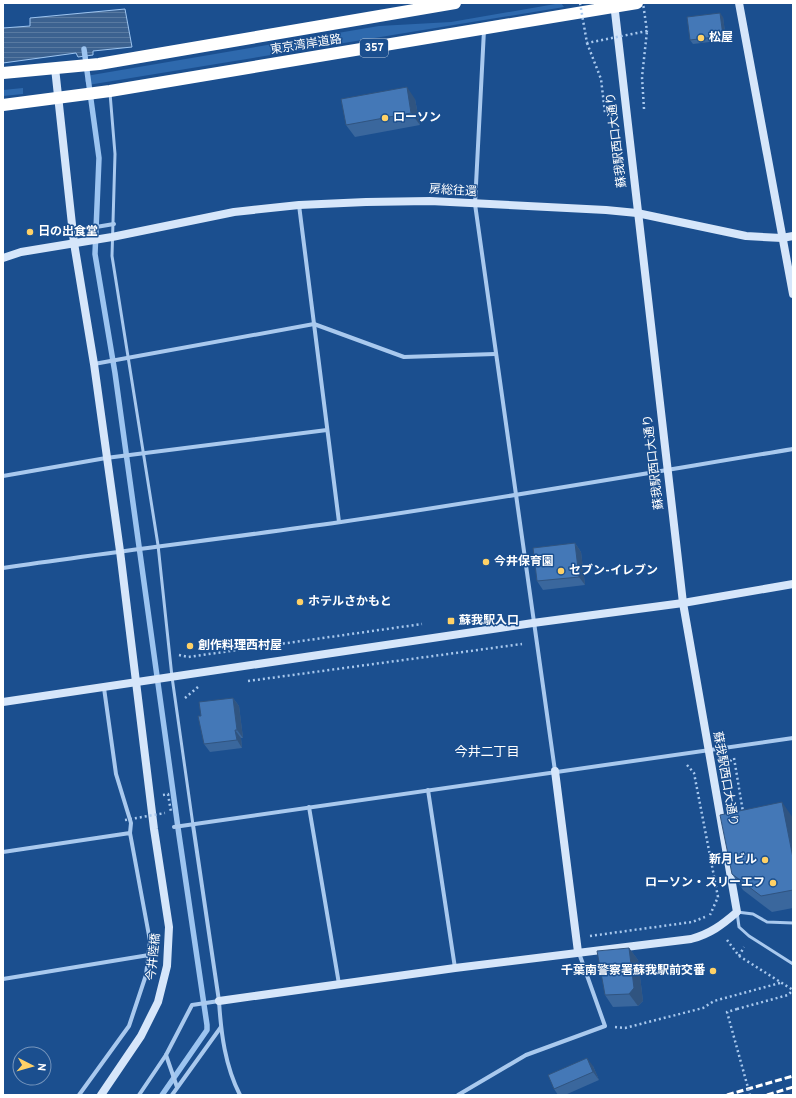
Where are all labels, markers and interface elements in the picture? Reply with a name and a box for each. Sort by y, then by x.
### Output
place label: 松屋 [709,30,733,46]
street label: 東京湾岸道路 [269,31,343,59]
marker: 松屋 [696,33,706,43]
road number: 357 [360,39,388,57]
street label: 蘇我駅西口大通り [603,91,631,189]
place label: ローソン [393,110,441,126]
marker: ローソン [380,113,390,123]
street label: 房総往還 [428,181,478,201]
place label: 日の出食堂 [38,224,98,240]
marker: 日の出食堂 [25,227,35,237]
street label: 蘇我駅西口大通り [640,413,668,511]
place label: 今井保育園 [494,554,554,570]
marker: 今井保育園 [481,557,491,567]
place label: セブン-イレブン [569,563,658,579]
marker: セブン-イレブン [556,566,566,576]
place label: ホテルさかもと [308,594,392,610]
marker: ホテルさかもと [295,597,305,607]
place label: 蘇我駅入口 [459,613,519,629]
marker: 蘇我駅入口 [446,616,456,626]
place label: 創作料理西村屋 [198,638,282,654]
marker: 創作料理西村屋 [185,641,195,651]
street label: 蘇我駅西口大通り [709,730,741,828]
district label: 今井二丁目 [454,745,520,761]
place label: 新月ビル [709,852,757,868]
marker: 新月ビル [760,855,770,865]
place label: ローソン・スリーエフ [645,875,765,891]
marker: ローソン・スリーエフ [768,878,778,888]
street label: 今井陸橋 [144,932,164,982]
place label: 千葉南警察署蘇我駅前交番 [561,963,706,979]
marker: 千葉南警察署蘇我駅前交番 [708,966,718,976]
north arrow [12,1046,52,1086]
text: N [34,1062,48,1072]

